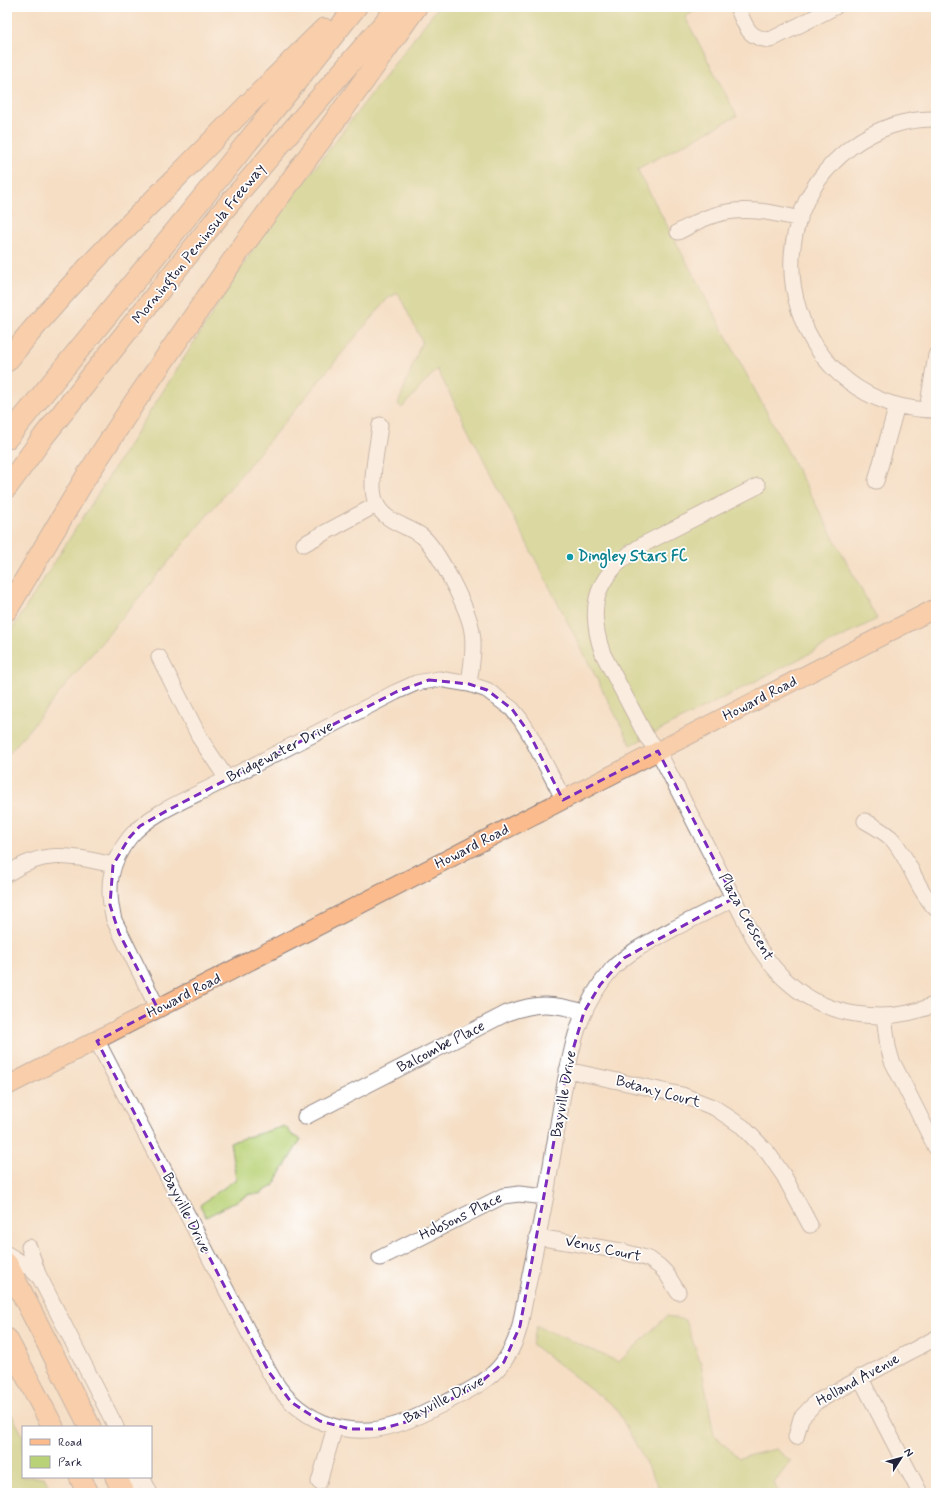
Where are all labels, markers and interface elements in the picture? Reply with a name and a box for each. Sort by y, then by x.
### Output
street label: Mornington Peninsula Freeway [128,160,271,329]
place label: Dingley Stars FC [578,547,688,569]
marker: Dingley Stars FC [565,552,575,562]
street label: Howard Road [719,672,801,726]
street label: Bridgewater Drive [223,716,337,787]
street label: Howard Road [431,820,513,874]
street label: Plaza Crescent [714,870,778,964]
street label: Howard Road [143,969,225,1023]
street label: Balcombe Place [394,1016,489,1078]
street label: Bayville Drive [547,1049,582,1139]
street label: Botany Court [613,1071,703,1113]
street label: Bayville Drive [157,1169,215,1257]
street label: Hobsons Place [416,1188,506,1246]
street label: Venus Court [563,1231,643,1267]
street label: Holland Avenue [813,1349,903,1411]
street label: Bayville Drive [400,1371,488,1429]
legend [22,1426,152,1478]
text: Road [58,1435,82,1451]
north arrow [881,1438,921,1478]
text: N [900,1446,916,1460]
text: Park [58,1455,82,1471]

